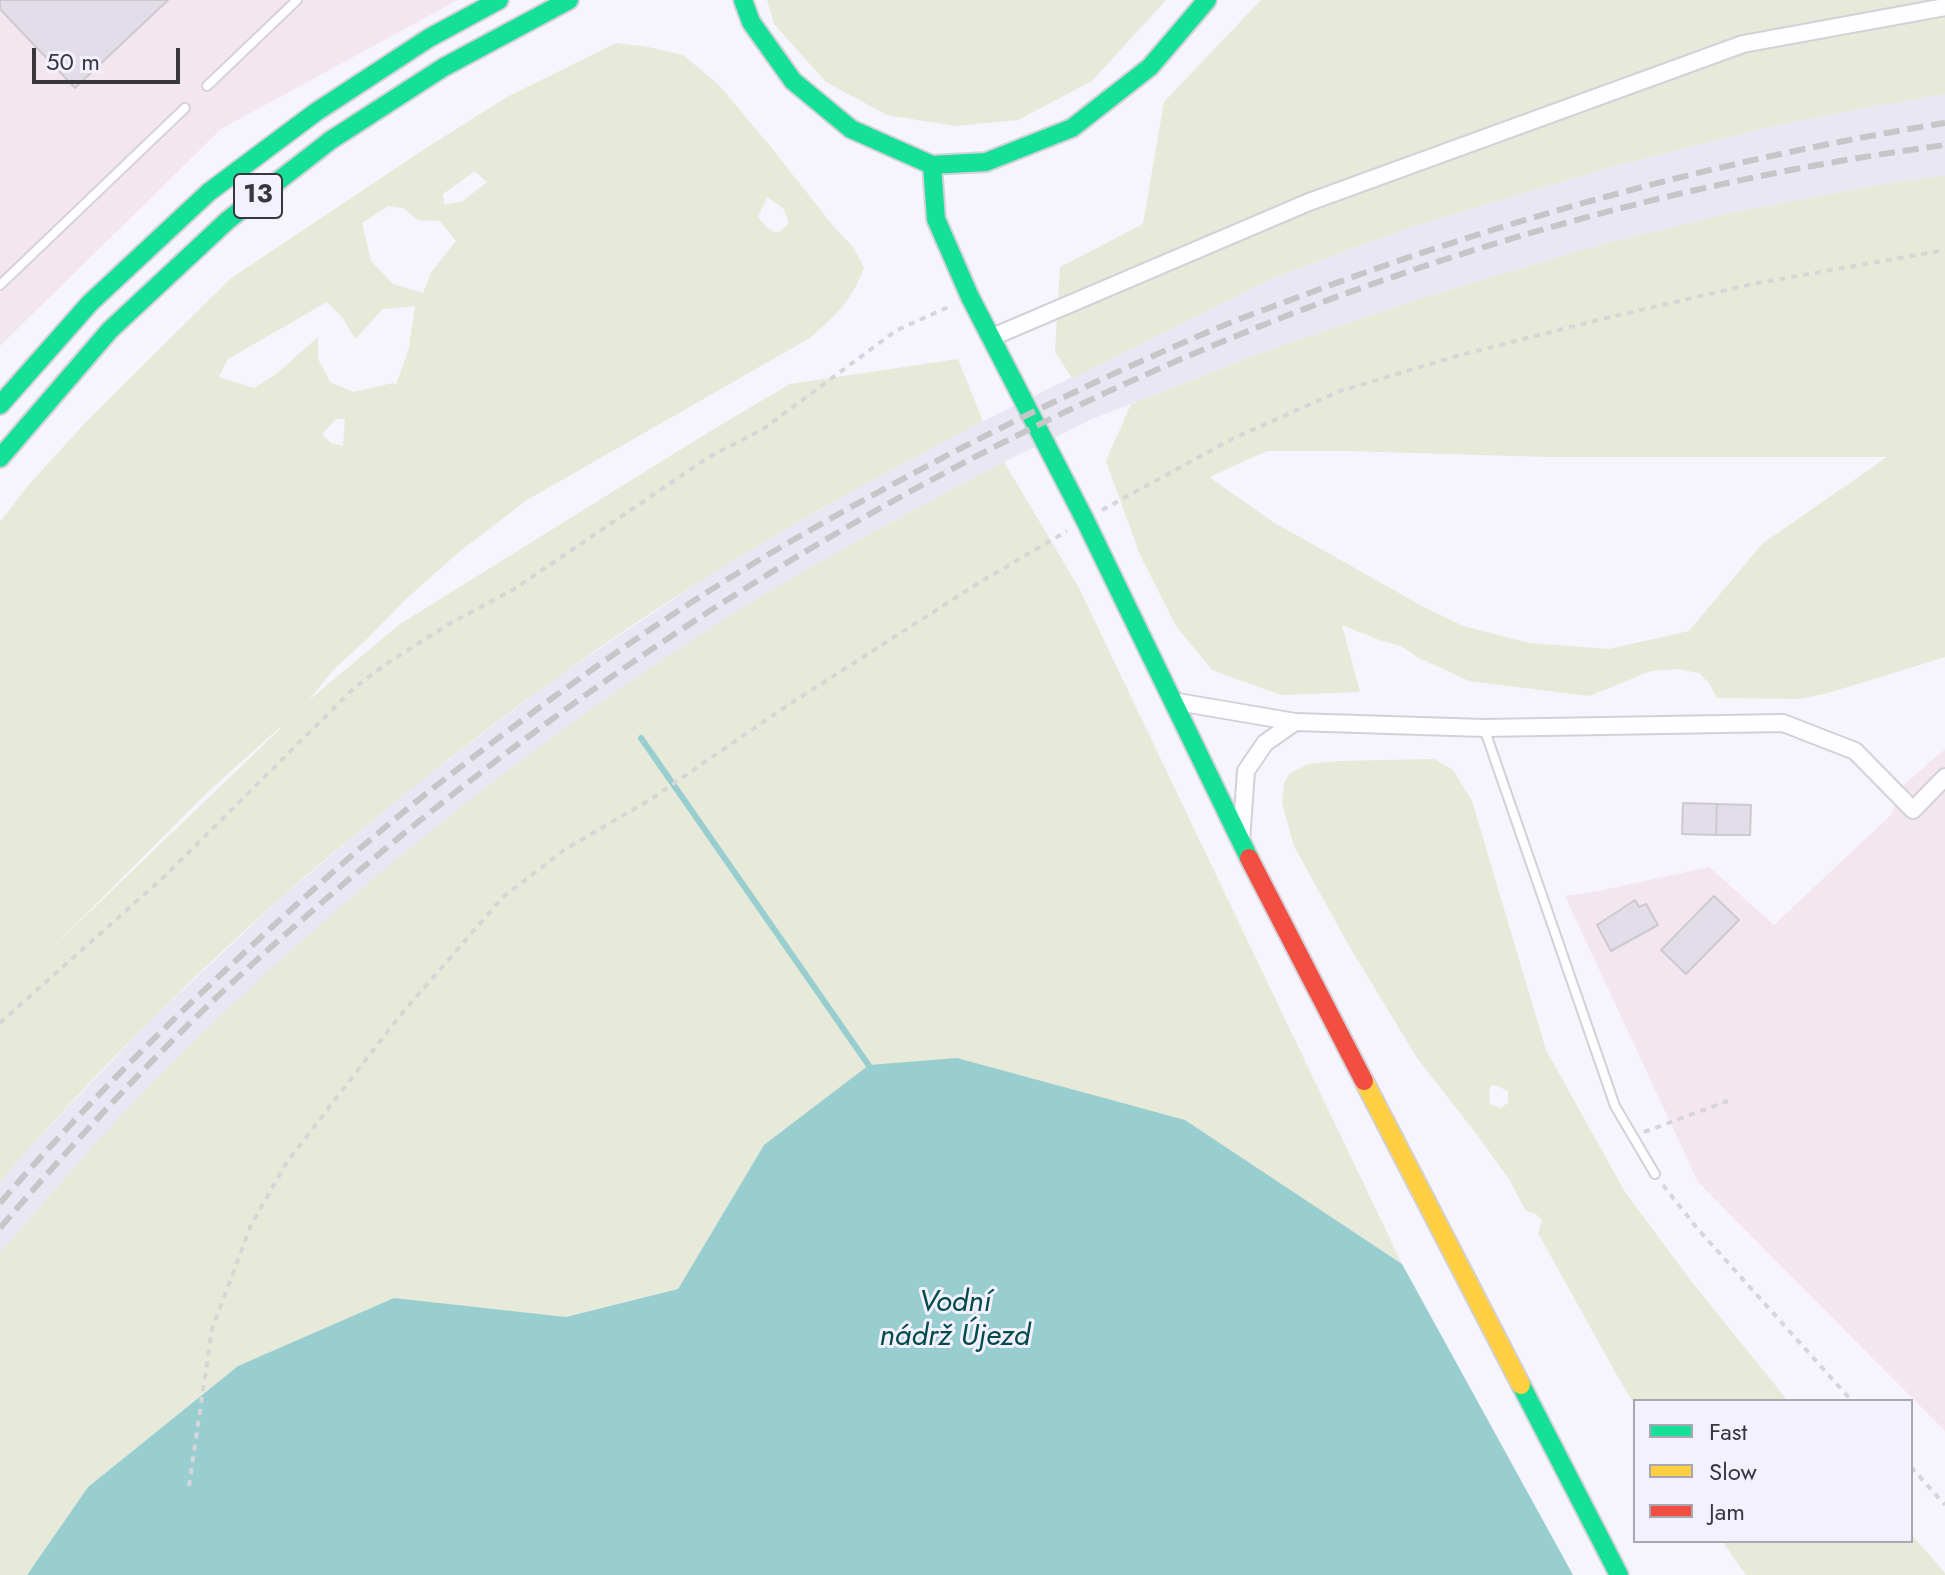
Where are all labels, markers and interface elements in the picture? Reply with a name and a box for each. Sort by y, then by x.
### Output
scale bar [36,32,184,82]
text: 50 m [46,44,100,79]
road number: 13 [234,174,282,218]
water label: Vodní nádrž Újezd [880,1286,1030,1356]
legend [1633,1399,1913,1543]
text: Fast [1709,1414,1747,1449]
text: Slow [1709,1454,1757,1489]
text: Jam [1709,1494,1745,1529]

